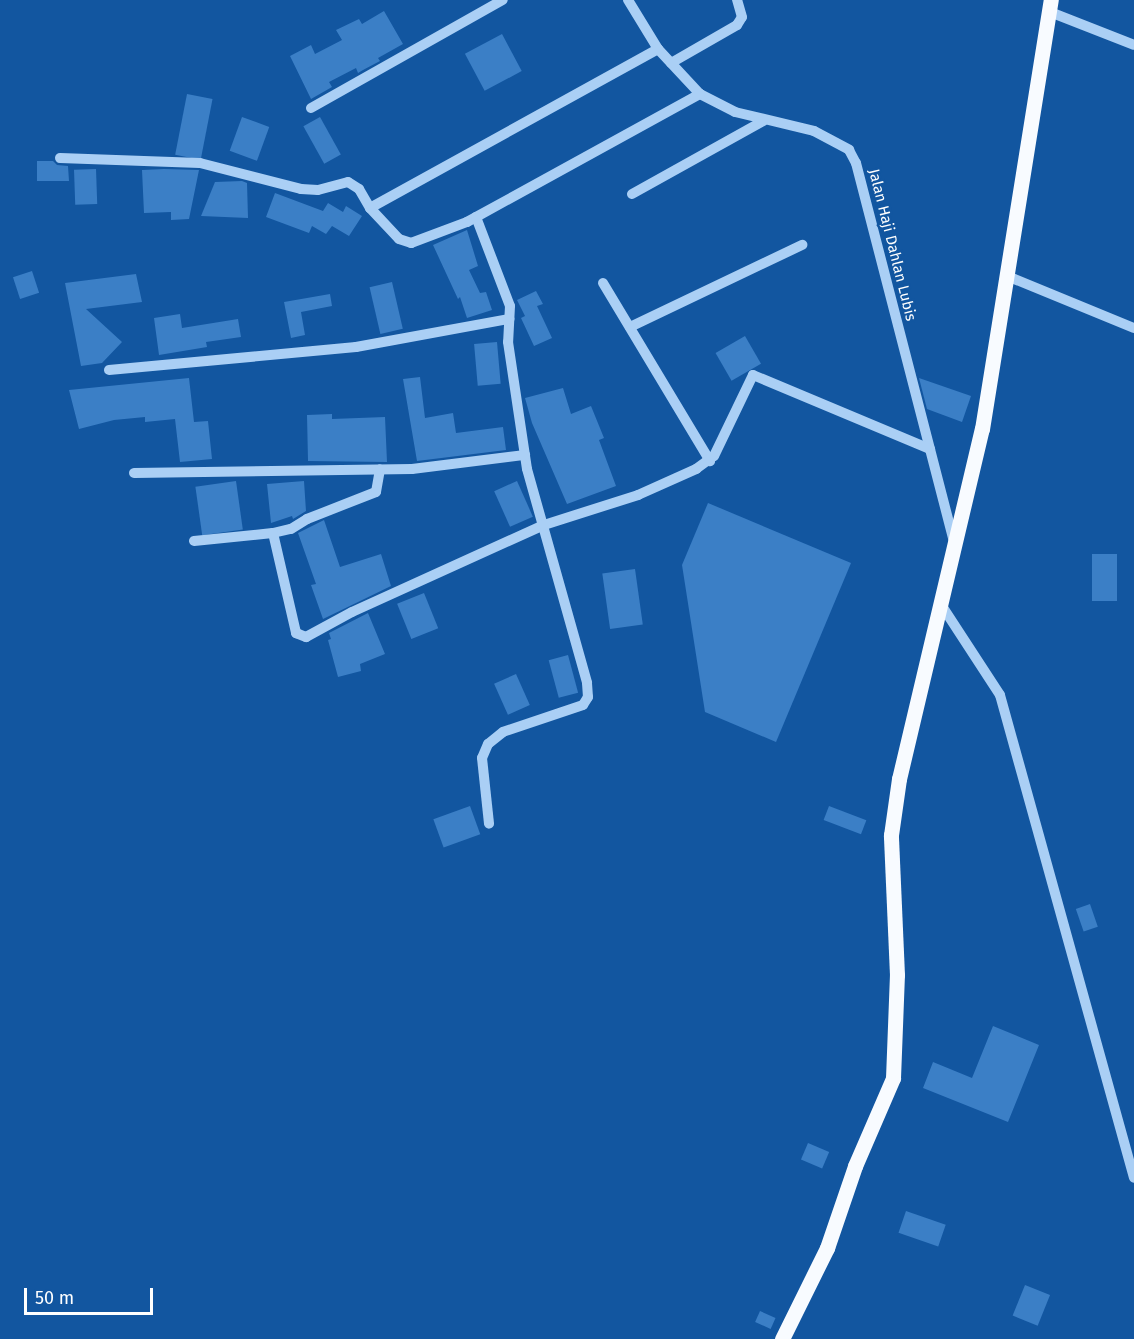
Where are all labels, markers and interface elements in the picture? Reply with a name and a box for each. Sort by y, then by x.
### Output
street label: Jalan Haji Dahlan Lubis [864,167,920,323]
scale bar [27,1276,156,1314]
text: 50 m [35,1287,74,1309]

